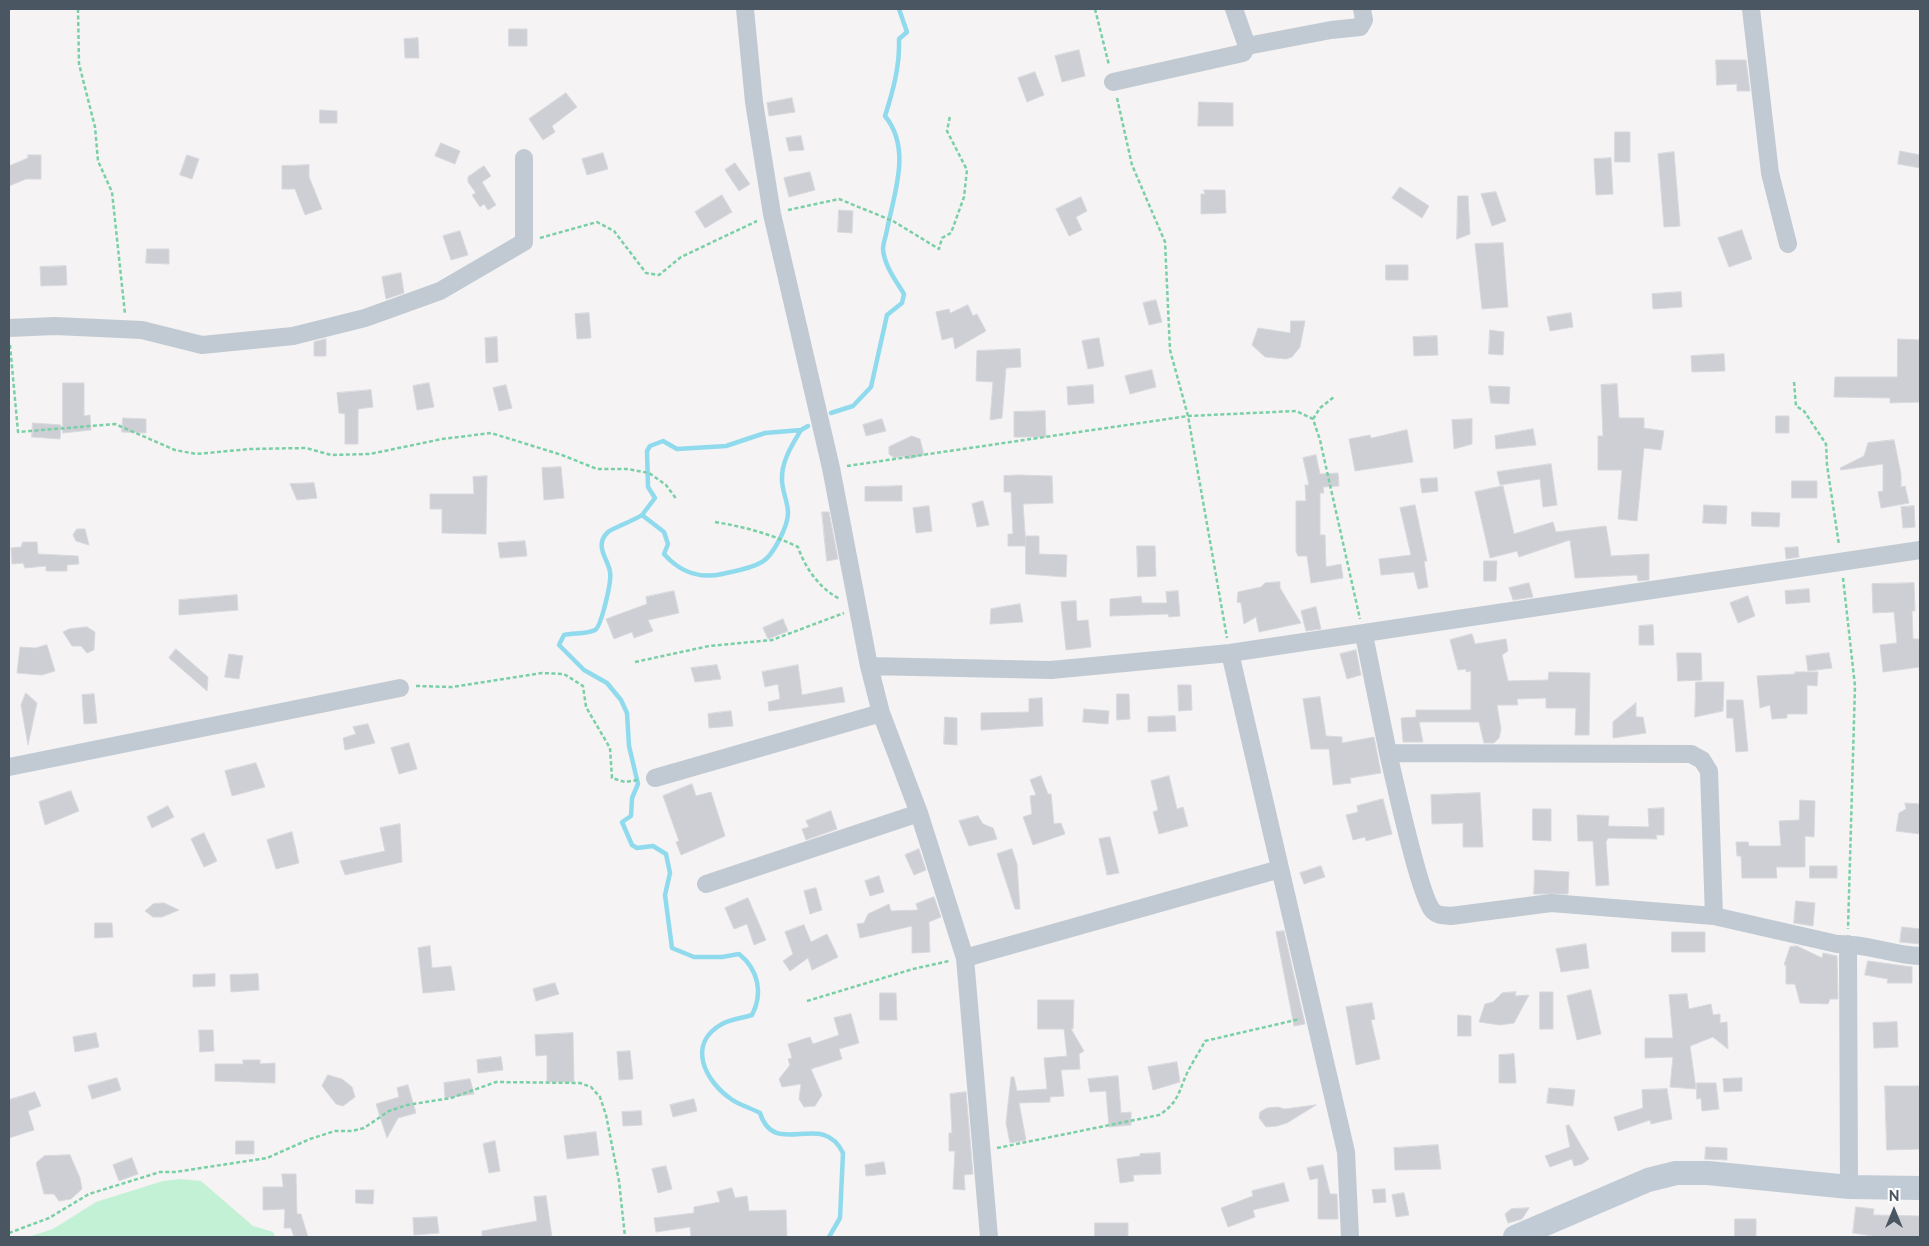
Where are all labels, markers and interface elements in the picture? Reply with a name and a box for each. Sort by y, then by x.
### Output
north arrow [1869,1186,1919,1236]
text: N [1889,1188,1899,1204]

